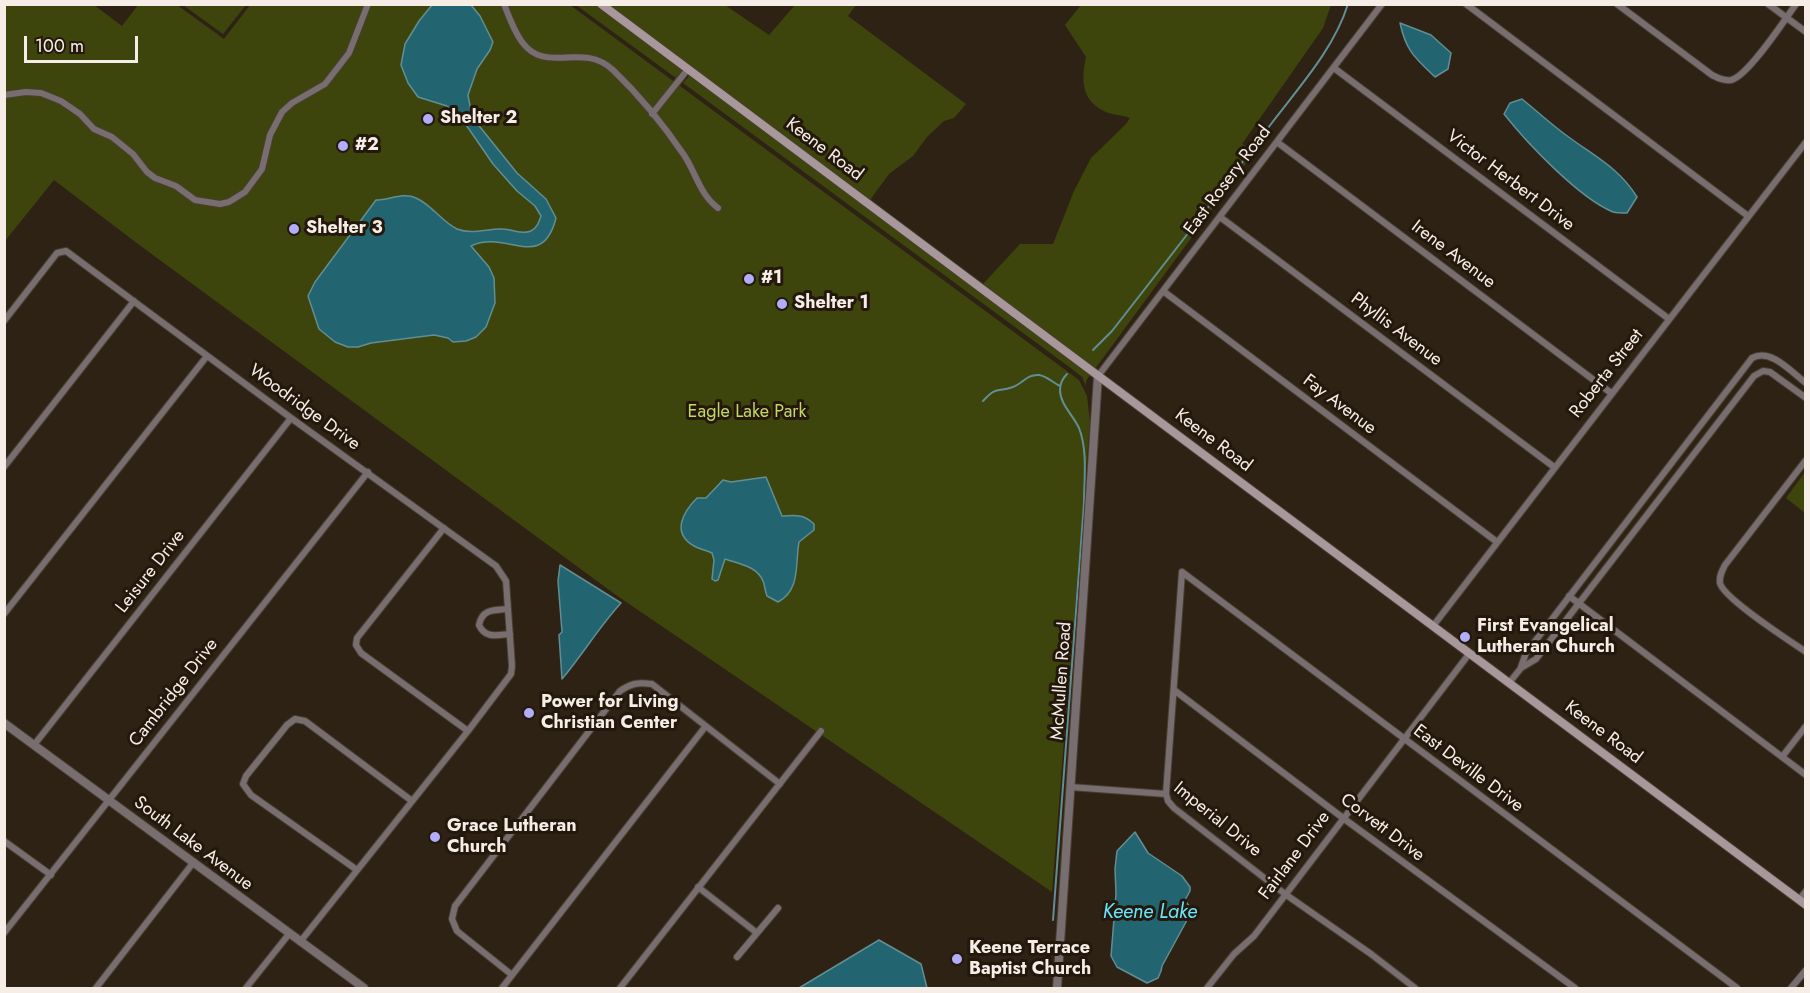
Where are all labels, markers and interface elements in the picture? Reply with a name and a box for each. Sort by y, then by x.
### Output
scale bar [27,24,141,62]
text: 100 m [35,33,84,59]
place label: Shelter 2 [440,108,517,130]
marker: Shelter 2 [421,112,435,126]
street label: Keene Road [781,114,867,186]
street label: East Rosery Road [1180,122,1276,240]
street label: Victor Herbert Drive [1442,126,1578,236]
place label: #2 [355,135,379,157]
marker: #2 [336,139,350,153]
street label: Irene Avenue [1407,216,1499,294]
place label: Shelter 3 [306,218,383,240]
marker: Shelter 3 [287,222,301,236]
place label: #1 [761,268,782,290]
marker: #1 [742,272,756,286]
street label: Phyllis Avenue [1346,289,1446,371]
place label: Shelter 1 [794,293,869,315]
marker: Shelter 1 [775,297,789,311]
street label: Roberta Street [1566,325,1648,423]
street label: Woodridge Drive [244,360,364,456]
street label: Fay Avenue [1298,370,1380,440]
park label: Eagle Lake Park [688,402,806,424]
street label: Keene Road [1170,405,1256,477]
street label: Leisure Drive [112,526,190,618]
place label: First Evangelical Lutheran Church [1477,616,1615,658]
street label: McMullen Road [1047,621,1077,741]
marker: First Evangelical Lutheran Church [1458,630,1472,644]
street label: Cambridge Drive [125,635,223,751]
place label: Power for Living Christian Center [541,692,678,734]
street label: Keene Road [1560,697,1646,769]
marker: Power for Living Christian Center [522,706,536,720]
street label: East Deville Drive [1409,721,1527,817]
street label: Imperial Drive [1169,778,1265,862]
street label: Corvett Drive [1336,789,1428,867]
street label: South Lake Avenue [129,792,257,896]
street label: Fairlane Drive [1255,808,1335,904]
place label: Grace Lutheran Church [447,816,577,858]
marker: Grace Lutheran Church [428,830,442,844]
water label: Keene Lake [1103,901,1197,925]
place label: Keene Terrace Baptist Church [969,938,1091,980]
marker: Keene Terrace Baptist Church [950,952,964,966]

